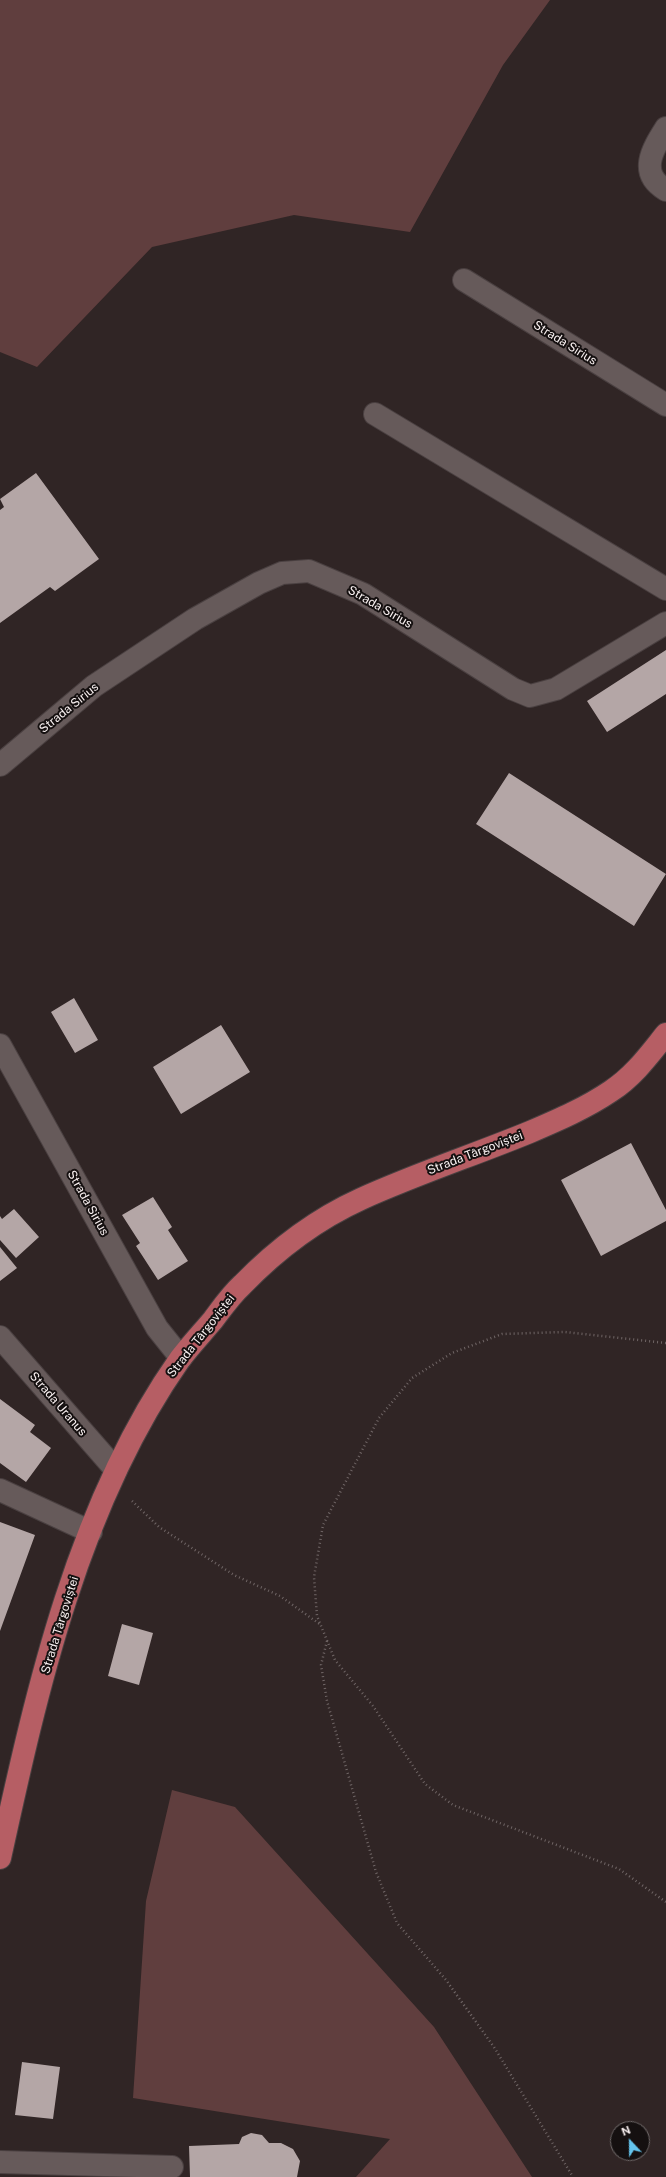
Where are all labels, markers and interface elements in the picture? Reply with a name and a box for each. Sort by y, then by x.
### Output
street label: Strada Sirius [531,318,599,368]
street label: Strada Sirius [345,583,415,631]
street label: Strada Sirius [36,680,102,736]
street label: Strada Târgoviștei [425,1128,525,1178]
street label: Strada Sirius [64,1168,112,1238]
street label: Strada Târgoviștei [164,1292,238,1380]
street label: Strada Uranus [26,1369,90,1439]
street label: Strada Târgoviștei [38,1575,82,1675]
north arrow [610,2121,650,2161]
text: N [620,2124,632,2138]

